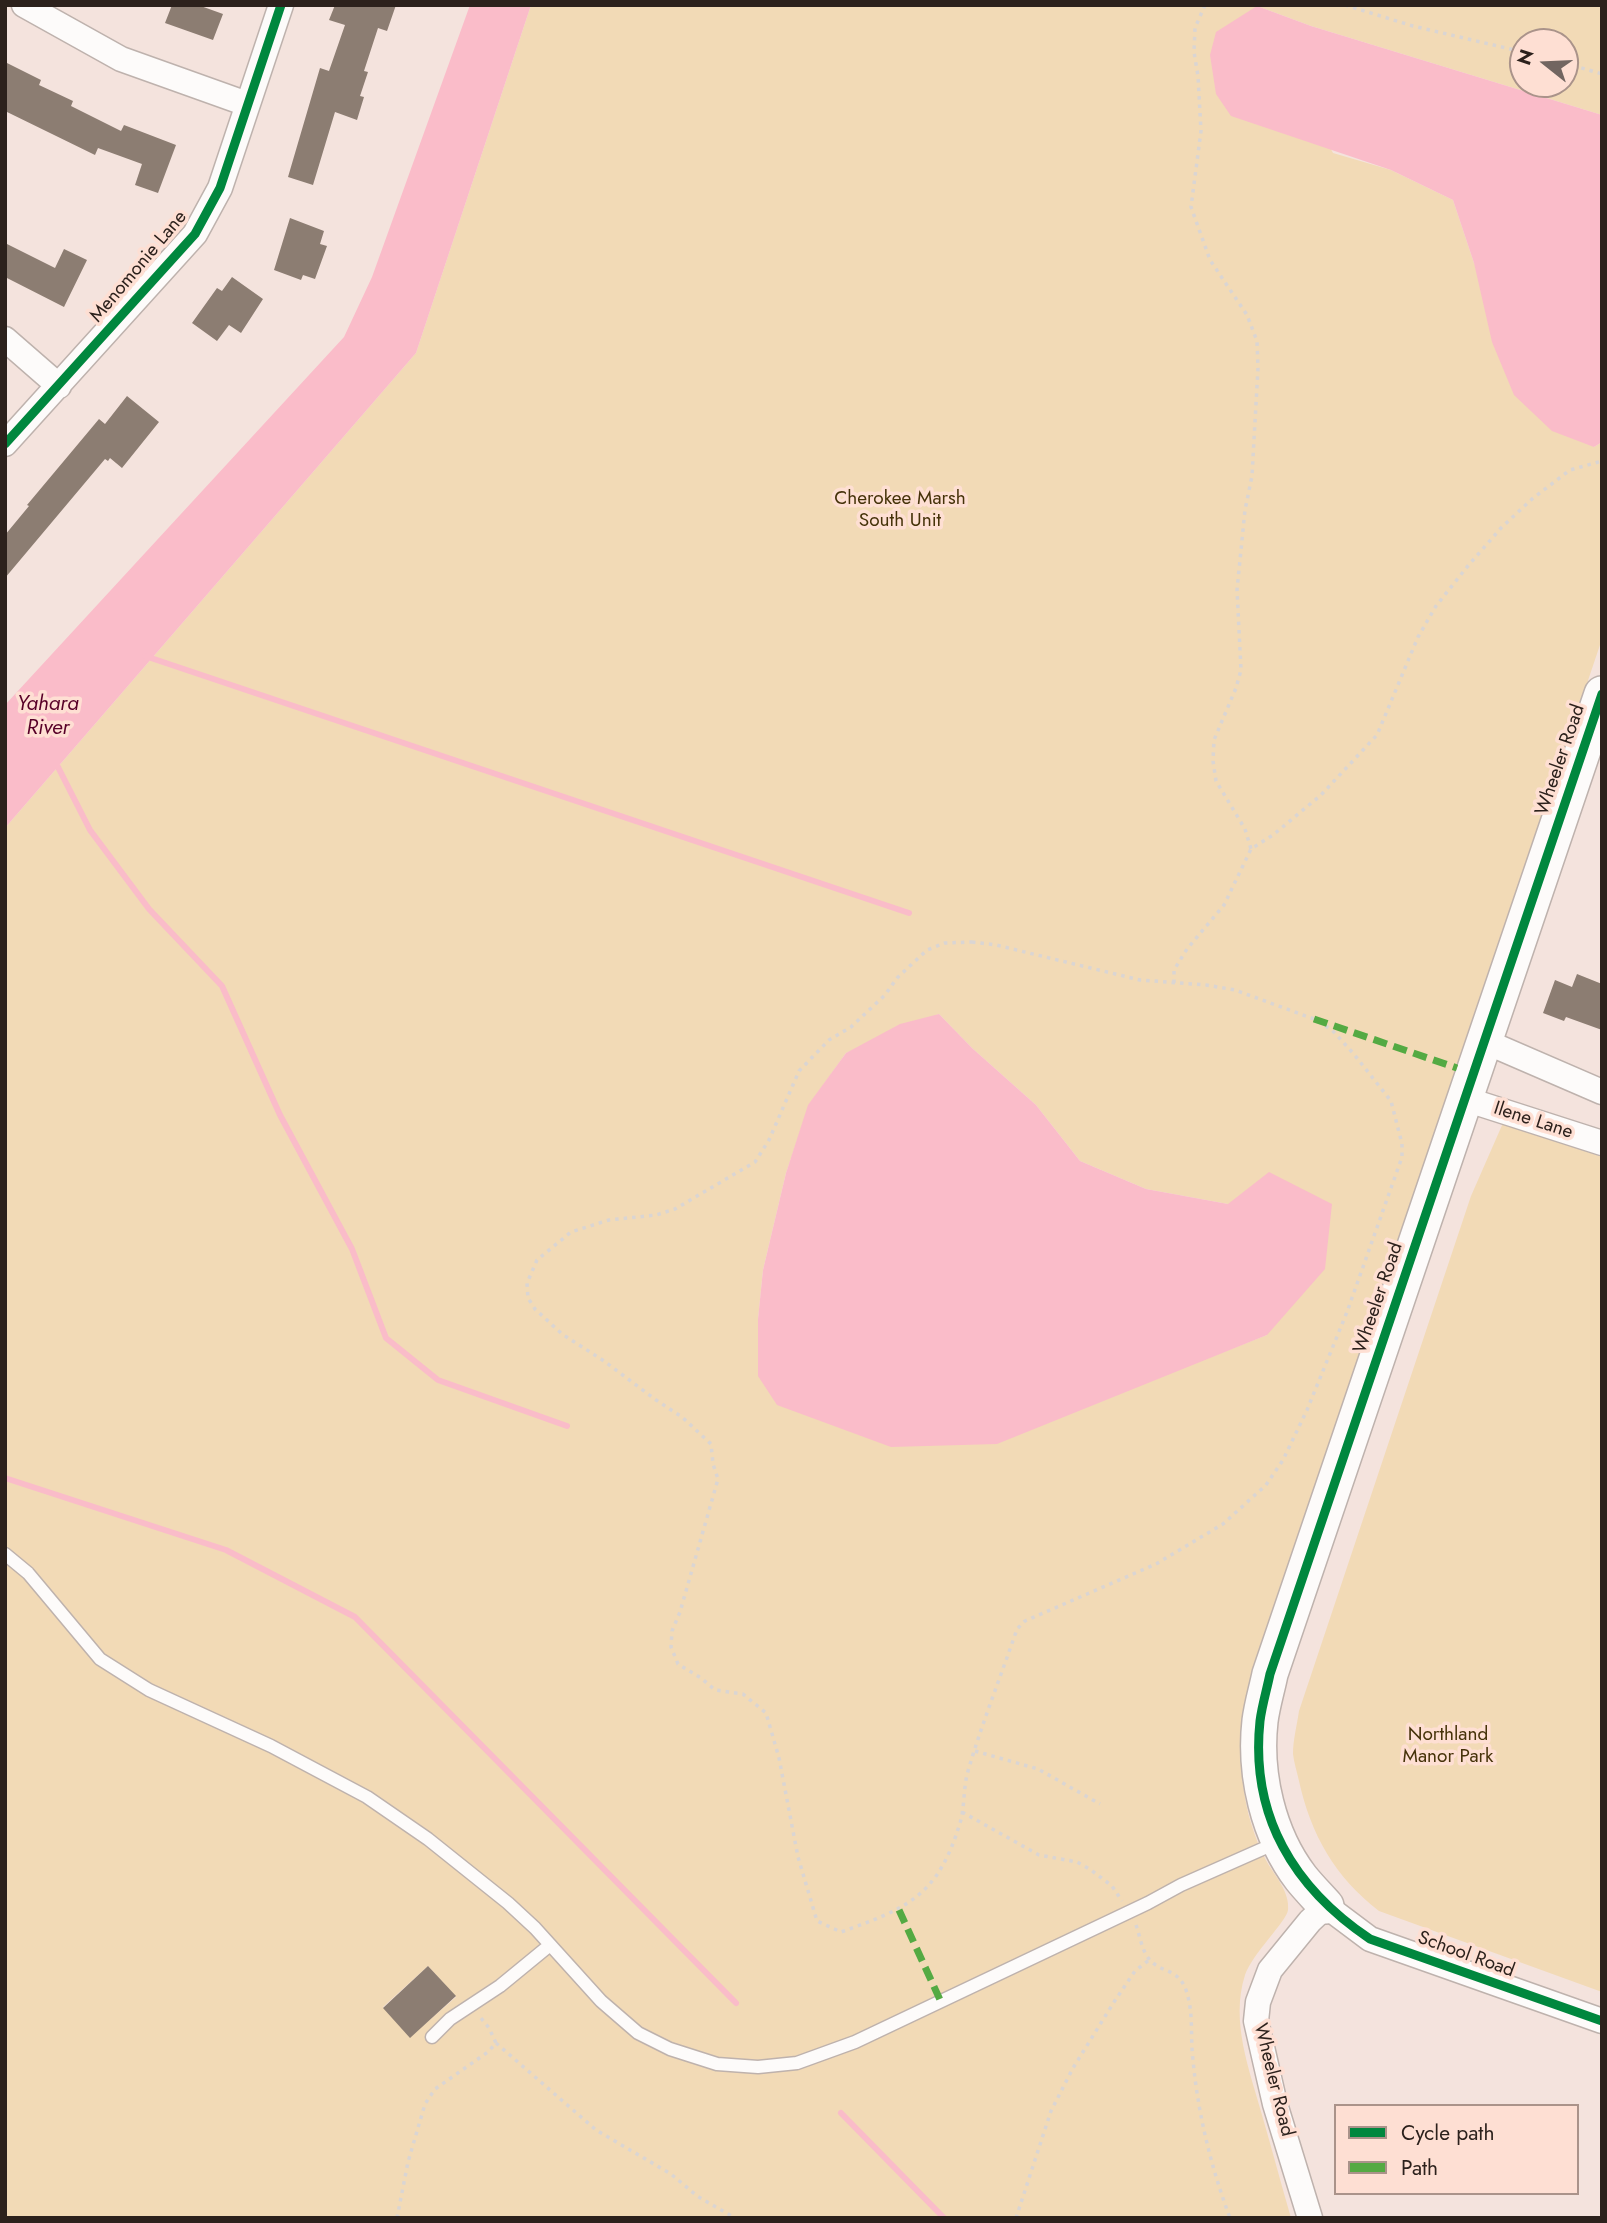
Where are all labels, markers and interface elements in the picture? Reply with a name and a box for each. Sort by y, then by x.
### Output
north arrow [1509,28,1579,98]
text: N [1510,46,1541,68]
street label: Menomonie Lane [86,207,192,327]
park label: Cherokee Marsh South Unit [834,488,966,532]
water label: Yahara River [17,692,79,742]
street label: Wheeler Road [1531,702,1591,818]
street label: Ilene Lane [1491,1098,1575,1144]
street label: Wheeler Road [1349,1240,1409,1356]
park label: Northland Manor Park [1403,1724,1493,1768]
street label: School Road [1415,1927,1517,1983]
street label: Wheeler Road [1248,2021,1298,2139]
legend [1334,2104,1579,2195]
text: Cycle path [1401,2118,1494,2148]
text: Path [1401,2153,1438,2183]

